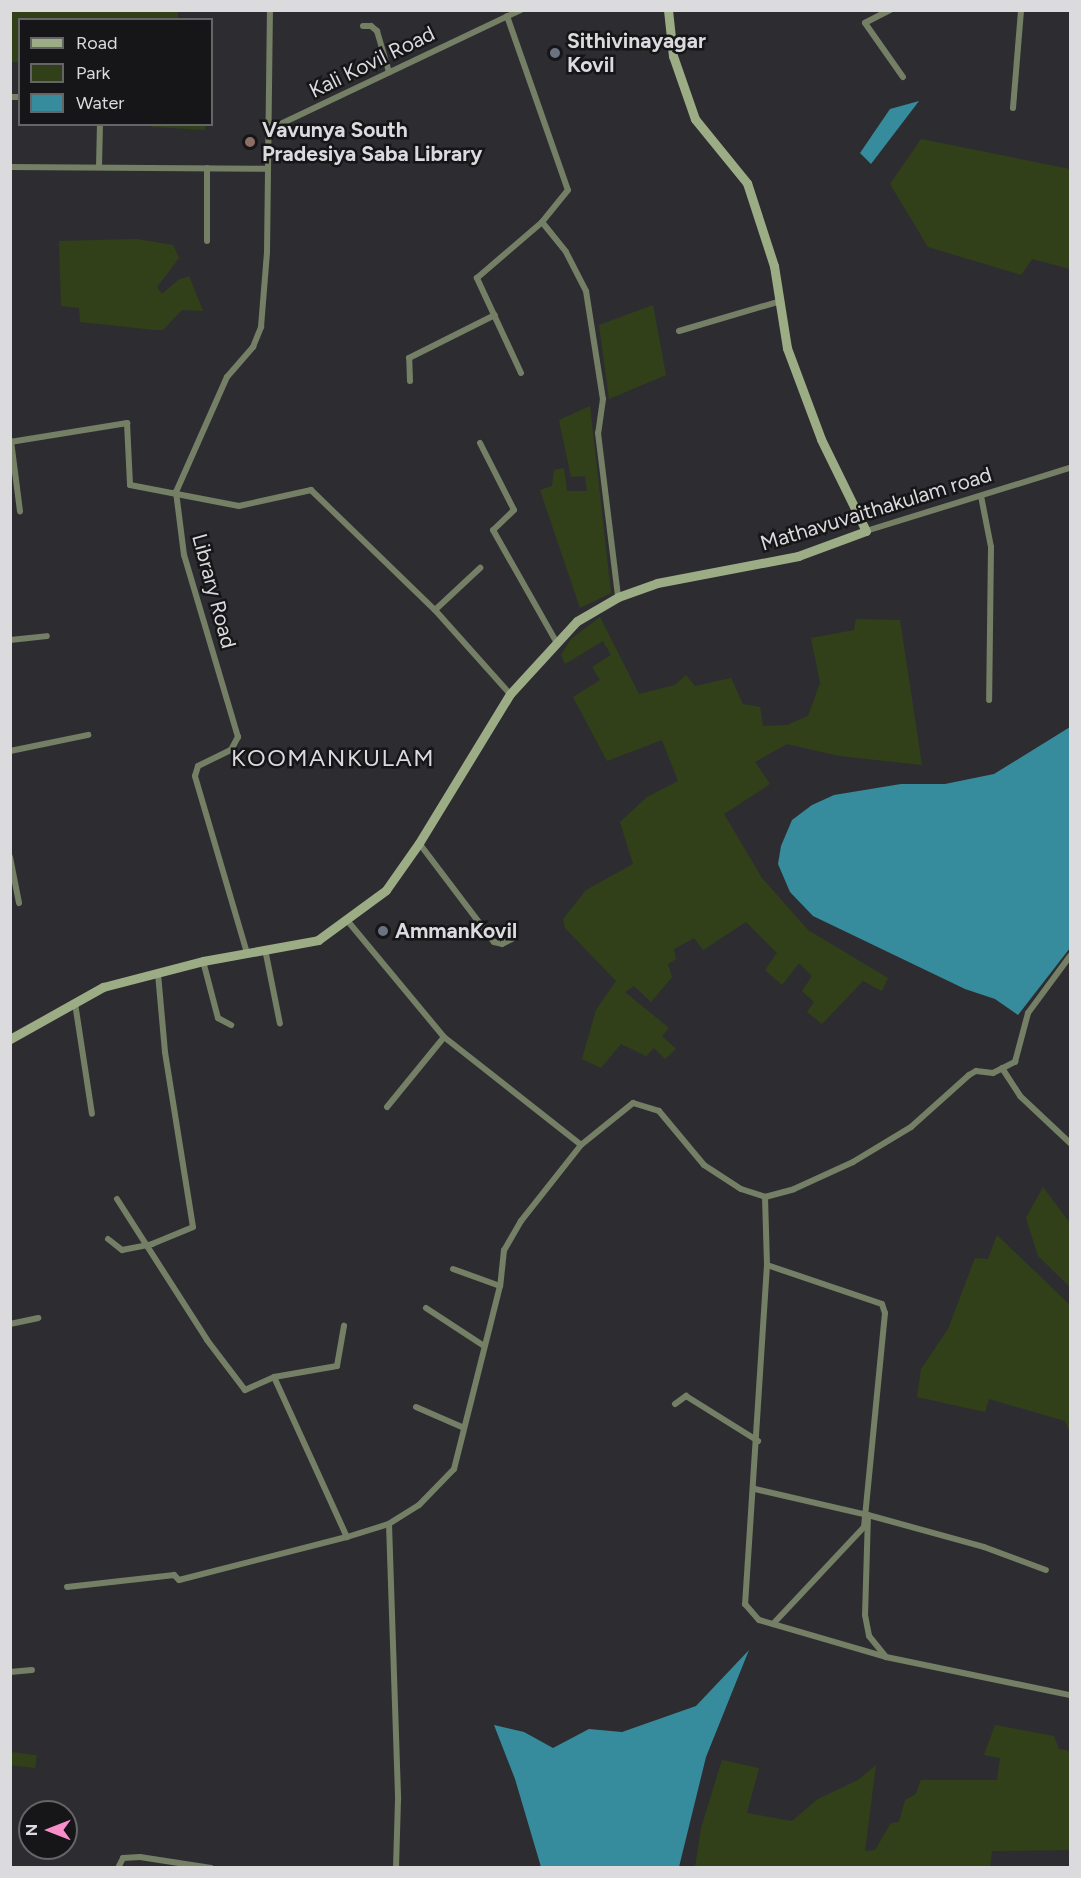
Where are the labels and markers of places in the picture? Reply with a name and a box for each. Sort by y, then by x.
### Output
place label: Sithivinayagar Kovil [567,28,706,78]
marker: Sithivinayagar Kovil [548,46,562,60]
place label: Vavunya South Pradesiya Saba Library [262,117,482,167]
marker: Vavunya South Pradesiya Saba Library [243,135,257,149]
place label: AmmanKovil [395,918,517,944]
marker: AmmanKovil [376,924,390,938]

